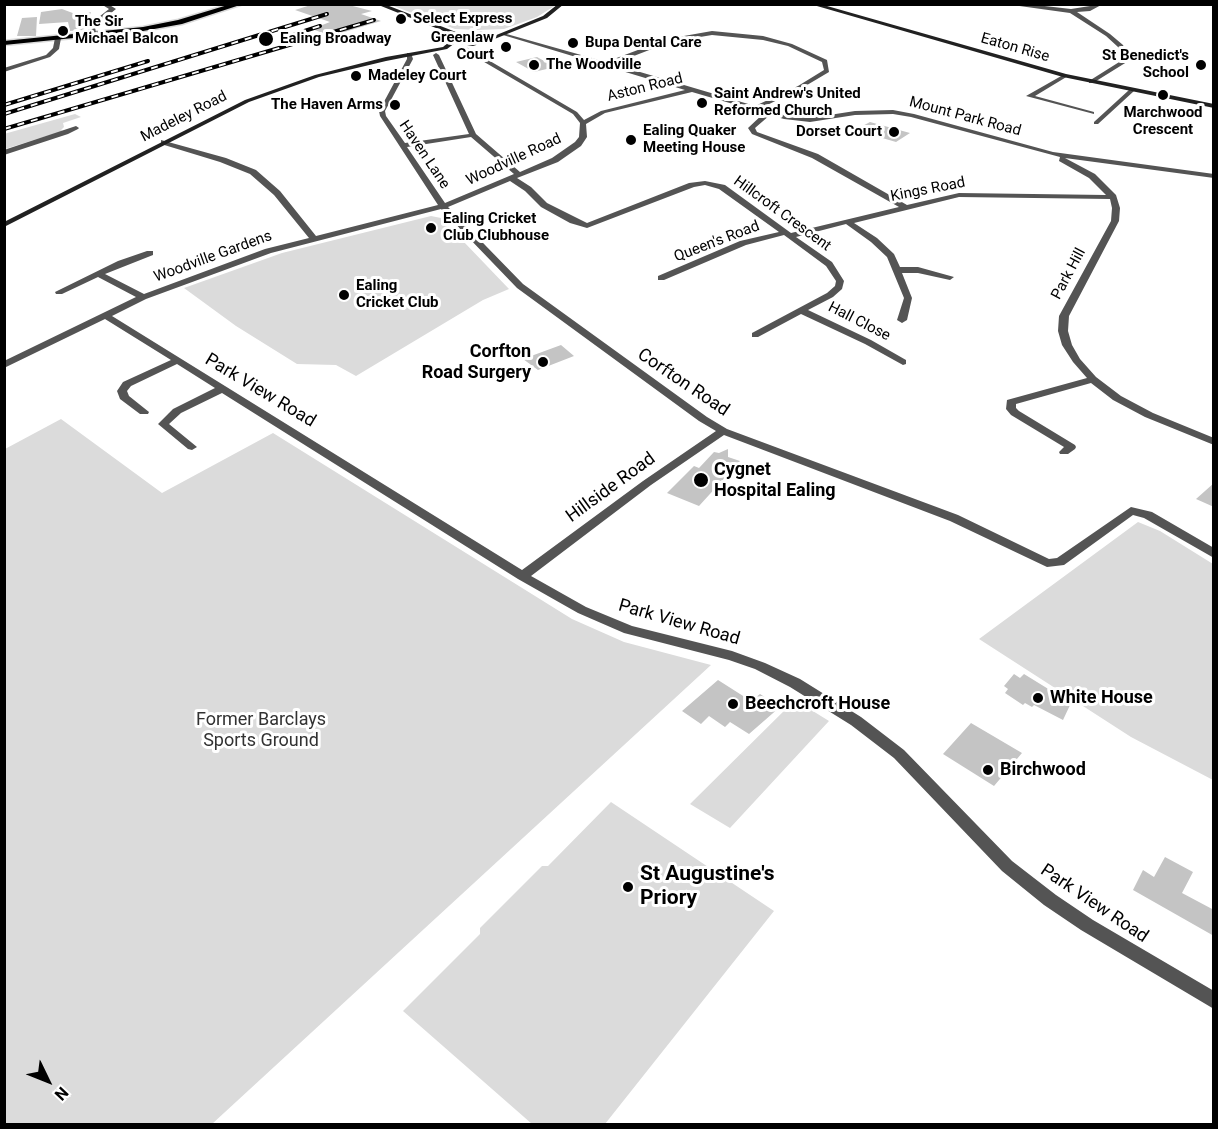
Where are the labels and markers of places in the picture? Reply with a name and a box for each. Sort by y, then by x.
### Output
place label: Select Express [413,10,512,28]
marker: Select Express [394,12,408,26]
place label: The Sir Michael Balcon [75,13,178,48]
marker: The Sir Michael Balcon [56,24,70,38]
place label: Greenlaw Court [431,29,494,64]
marker: Ealing Broadway [257,30,275,48]
place label: Ealing Broadway [280,30,391,48]
place label: Bupa Dental Care [585,34,702,52]
marker: Bupa Dental Care [566,36,580,50]
marker: Greenlaw Court [499,40,513,54]
place label: St Benedict's School [1102,47,1189,82]
place label: The Woodville [546,56,641,74]
marker: The Woodville [527,58,541,72]
marker: St Benedict's School [1194,58,1208,72]
place label: Madeley Court [368,67,467,85]
marker: Madeley Court [349,69,363,83]
place label: Saint Andrew's United Reformed Church [714,85,861,120]
marker: Marchwood Crescent [1156,88,1170,102]
place label: The Haven Arms [271,96,383,114]
marker: Saint Andrew's United Reformed Church [695,96,709,110]
marker: The Haven Arms [388,98,402,112]
place label: Marchwood Crescent [1123,104,1203,139]
place label: Ealing Quaker Meeting House [643,122,745,157]
place label: Dorset Court [796,123,882,141]
marker: Dorset Court [887,125,901,139]
marker: Ealing Quaker Meeting House [624,133,638,147]
place label: Ealing Cricket Club Clubhouse [443,210,549,245]
marker: Ealing Cricket Club Clubhouse [424,221,438,235]
place label: Ealing Cricket Club [356,277,438,312]
marker: Ealing Cricket Club [337,288,351,302]
place label: Corfton Road Surgery [422,341,531,384]
marker: Corfton Road Surgery [536,355,550,369]
place label: Cygnet Hospital Ealing [714,459,836,502]
marker: Cygnet Hospital Ealing [692,471,710,489]
place label: White House [1050,687,1153,709]
marker: White House [1031,691,1045,705]
place label: Beechcroft House [745,693,890,715]
marker: Beechcroft House [726,697,740,711]
place label: Birchwood [1000,759,1086,781]
marker: Birchwood [981,763,995,777]
place label: St Augustine's Priory [640,862,774,912]
marker: St Augustine's Priory [621,880,635,894]

